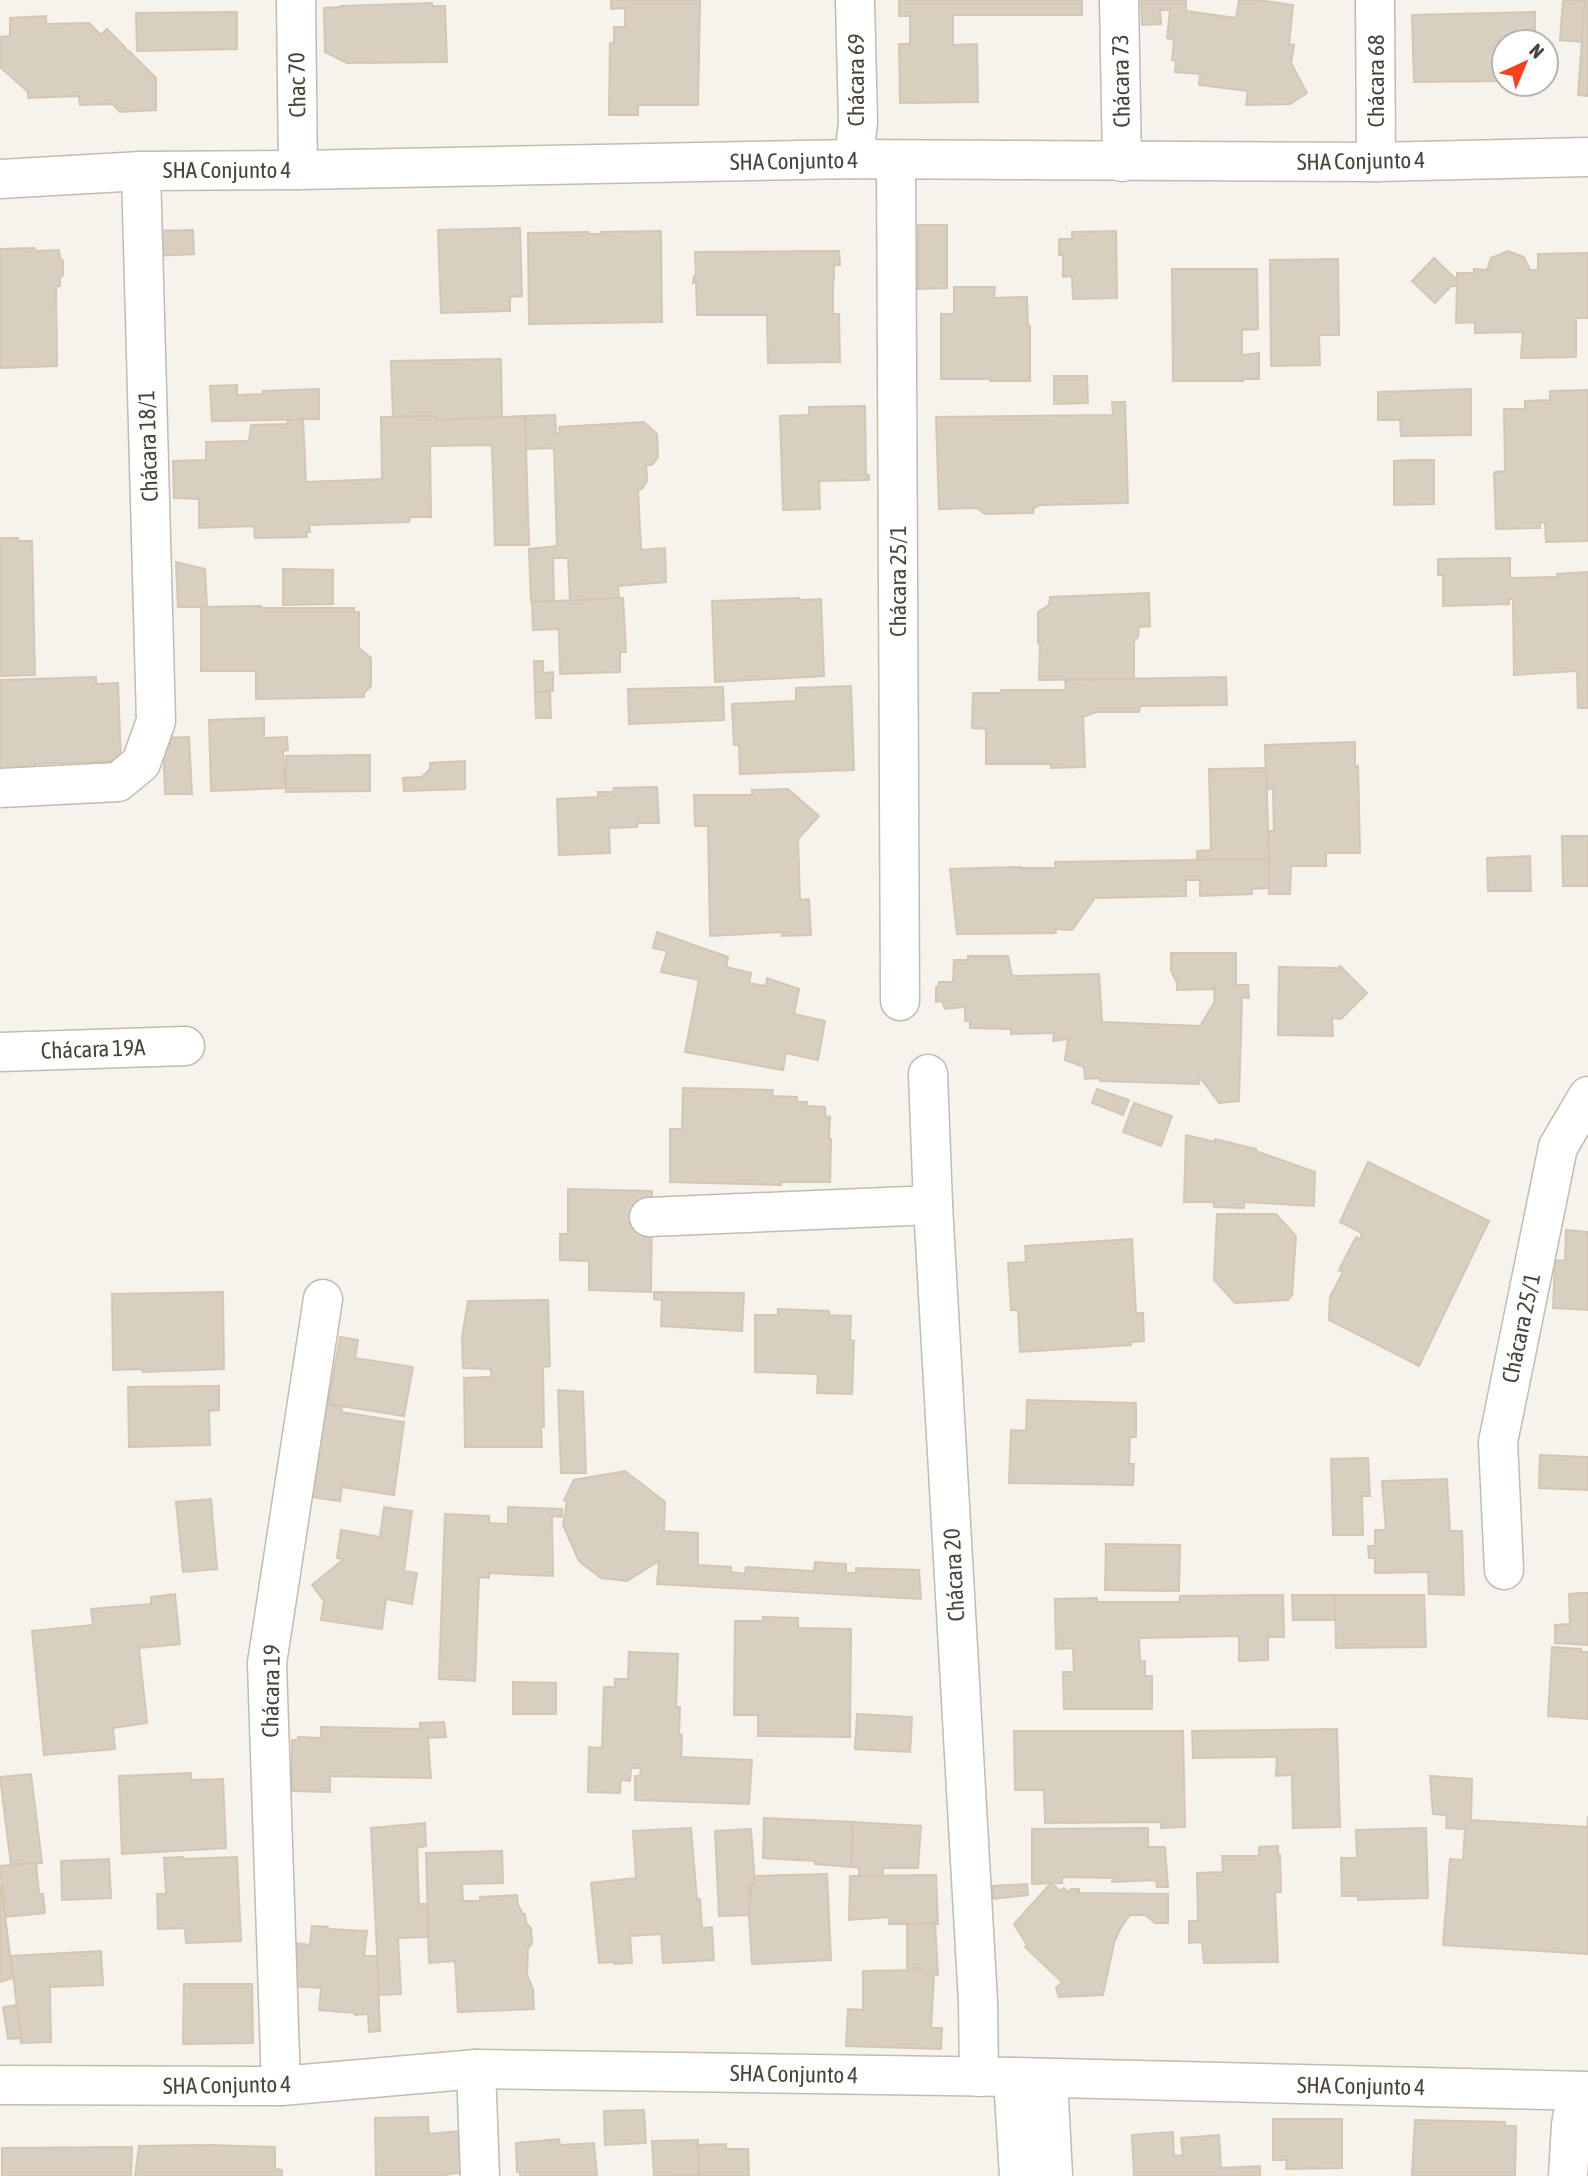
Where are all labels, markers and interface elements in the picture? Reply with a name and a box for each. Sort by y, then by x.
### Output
north arrow [1490,28,1560,98]
street label: Chácara 69 [843,33,869,127]
street label: Chácara 73 [1107,34,1135,128]
street label: Chácara 68 [1363,34,1389,128]
text: N [1525,39,1548,63]
street label: Chac 70 [283,52,311,118]
street label: SHA Conjunto 4 [730,147,858,175]
street label: SHA Conjunto 4 [1297,147,1425,175]
street label: SHA Conjunto 4 [163,157,291,183]
street label: Chácara 18/1 [133,390,163,502]
street label: Chácara 25/1 [885,525,911,637]
street label: Chácara 19A [40,1034,146,1064]
street label: Chácara 25/1 [1497,1271,1545,1385]
street label: Chácara 20 [939,1528,969,1622]
street label: Chácara 19 [257,1644,285,1738]
street label: SHA Conjunto 4 [730,2060,858,2088]
street label: SHA Conjunto 4 [163,2071,291,2099]
street label: SHA Conjunto 4 [1297,2072,1425,2100]

